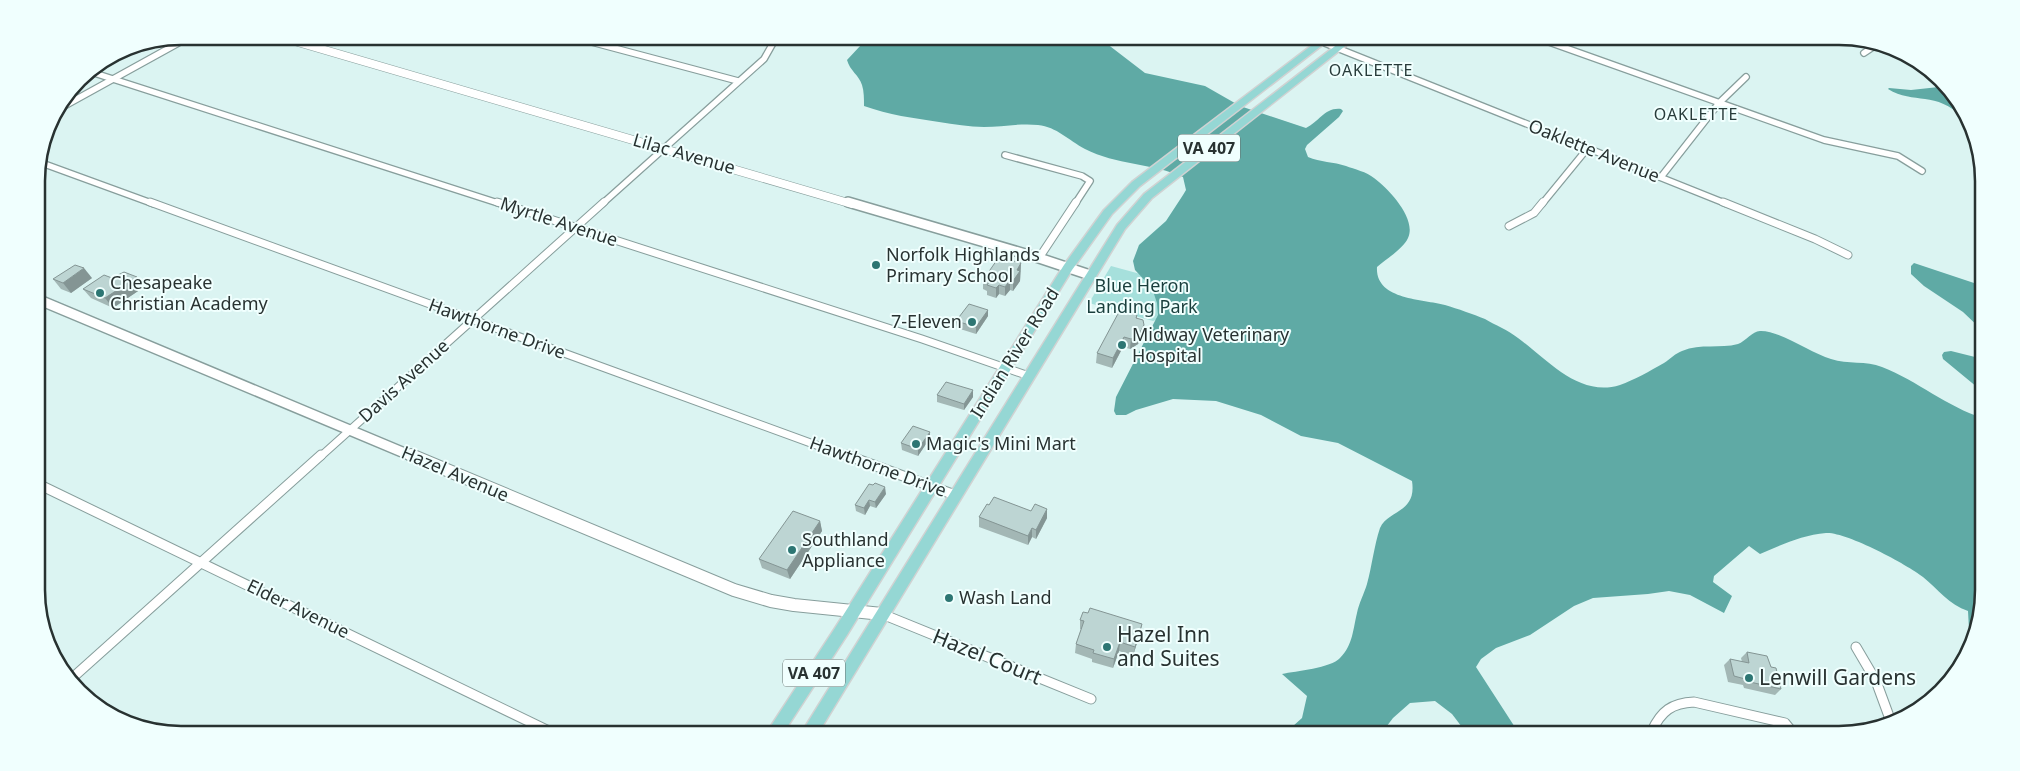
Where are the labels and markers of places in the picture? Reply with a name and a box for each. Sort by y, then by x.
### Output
place label: Norfolk Highlands Primary School [886,242,1040,287]
marker: Norfolk Highlands Primary School [870,259,882,271]
place label: Chesapeake Christian Academy [110,270,269,315]
marker: Chesapeake Christian Academy [94,287,106,299]
place label: 7-Eleven [891,309,962,333]
marker: 7-Eleven [966,316,978,328]
place label: Midway Veterinary Hospital [1132,322,1290,367]
marker: Midway Veterinary Hospital [1116,339,1128,351]
place label: Magic's Mini Mart [926,431,1076,455]
marker: Magic's Mini Mart [910,438,922,450]
place label: Southland Appliance [802,527,888,572]
marker: Southland Appliance [786,544,798,556]
place label: Wash Land [959,585,1052,609]
marker: Wash Land [943,592,955,604]
place label: Hazel Inn and Suites [1117,620,1220,672]
marker: Hazel Inn and Suites [1101,641,1113,653]
place label: Lenwill Gardens [1759,663,1916,691]
marker: Lenwill Gardens [1743,672,1755,684]

